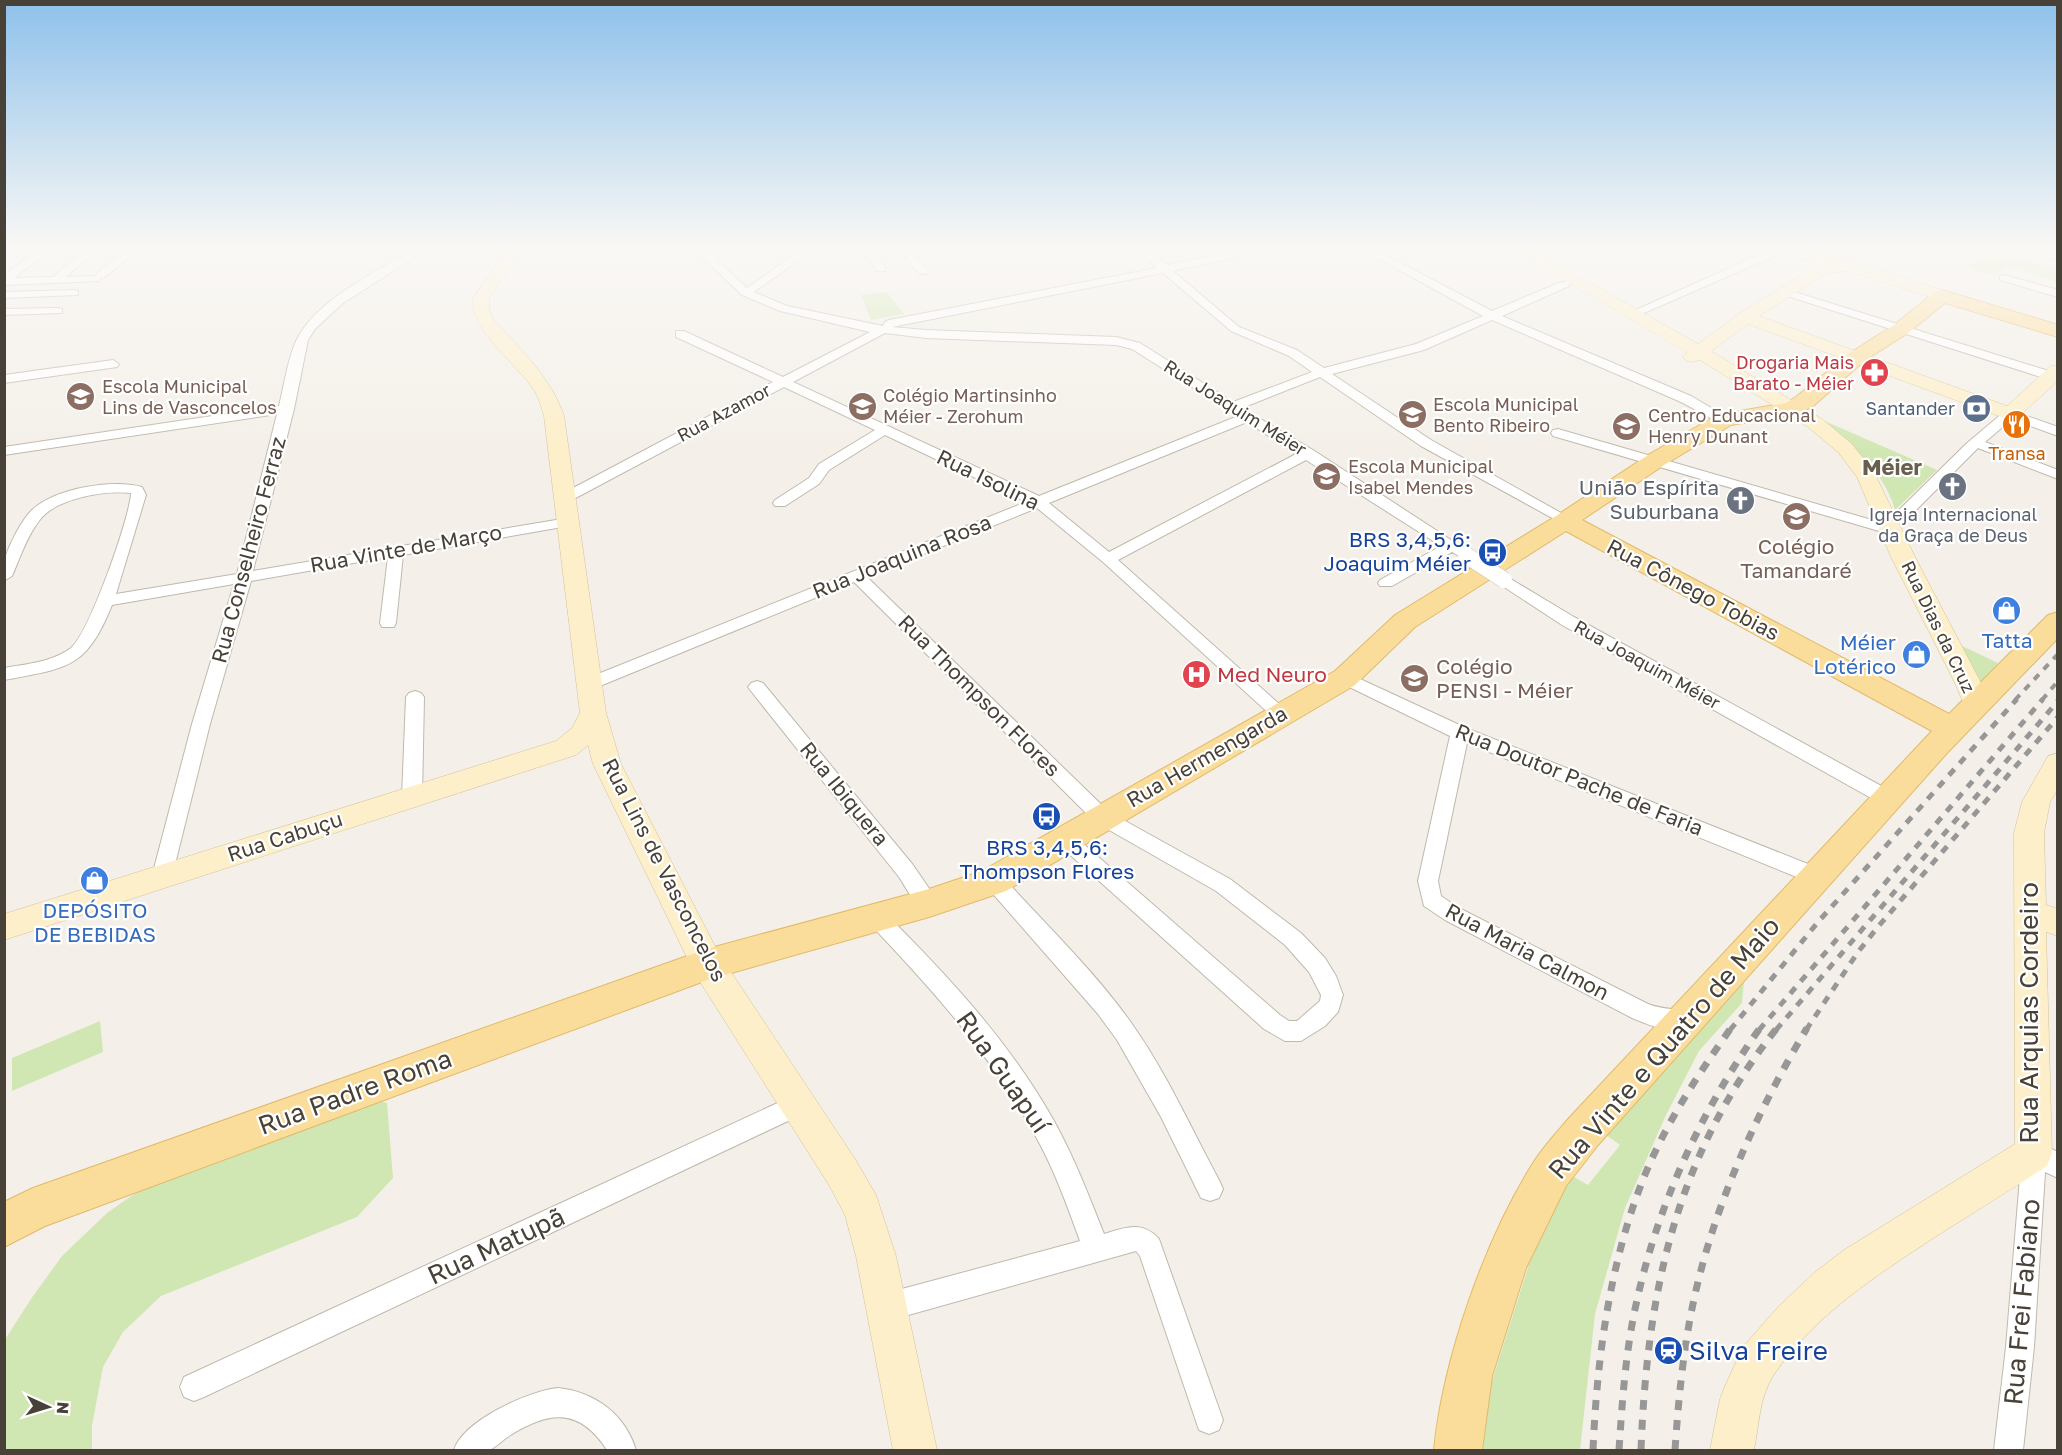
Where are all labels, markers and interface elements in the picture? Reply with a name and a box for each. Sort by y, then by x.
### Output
place label: Drogaria Mais Barato - Méier [1733,351,1854,394]
street label: Rua Joaquim Méier [1160,354,1311,460]
pharmacy icon: Drogaria Mais Barato - Méier [1859,357,1891,389]
place label: Escola Municipal Lins de Vasconcelos [102,375,277,418]
street label: Rua Azamor [673,378,774,446]
school or university icon: Escola Municipal Lins de Vasconcelos [65,381,97,413]
place label: Colégio Martinsinho Méier - Zerohum [883,384,1057,427]
school or university icon: Colégio Martinsinho Méier - Zerohum [846,390,878,422]
place label: Escola Municipal Bento Ribeiro [1433,393,1579,436]
bank icon: Santander [1960,393,1992,425]
place label: Santander [1865,397,1955,419]
school or university icon: Escola Municipal Bento Ribeiro [1396,399,1428,431]
place label: Centro Educacional Henry Dunant [1648,404,1816,447]
restaurant icon: Transa [2001,409,2033,441]
school or university icon: Centro Educacional Henry Dunant [1611,410,1643,442]
street label: Rua Conselheiro Ferraz [205,434,291,666]
place label: Transa [1988,442,2046,464]
street label: Rua Isolina [933,443,1044,515]
district label: Méier [1862,453,1922,480]
place label: Escola Municipal Isabel Mendes [1348,455,1494,498]
school or university icon: Escola Municipal Isabel Mendes [1311,461,1343,493]
church icon: Igreja Internacional da Graça de Deus [1937,470,1969,502]
place label: União Espírita Suburbana [1579,474,1719,524]
church icon: União Espírita Suburbana [1724,484,1756,516]
school or university icon: Colégio Tamandaré [1780,500,1812,532]
place label: Igreja Internacional da Graça de Deus [1869,503,2037,546]
street label: Rua Joaquina Rosa [808,508,995,604]
street label: Rua Vinte de Março [308,518,504,578]
place label: BRS 3,4,5,6: Joaquim Méier [1324,526,1471,576]
street label: Rua Cônego Tobias [1603,533,1784,646]
place label: Colégio Tamandaré [1740,533,1852,583]
bus stop icon: BRS 3,4,5,6: Joaquim Méier [1476,536,1508,568]
street label: Rua Dias da Cruz [1897,557,1980,696]
shop icon: Tatta [1991,594,2023,626]
street label: Rua Thompson Flores [893,609,1066,782]
street label: Rua Joaquim Méier [1571,615,1724,713]
place label: Tatta [1981,627,2033,653]
place label: Méier Lotérico [1813,629,1896,679]
shop icon: Méier Lotérico [1901,639,1933,671]
place label: Colégio PENSI - Méier [1436,653,1573,703]
hospital icon: Med Neuro [1180,659,1212,691]
place label: Med Neuro [1217,661,1327,687]
school or university icon: Colégio PENSI - Méier [1399,663,1431,695]
street label: Rua Hermengarda [1122,700,1291,813]
street label: Rua Doutor Pache de Faria [1452,717,1707,841]
street label: Rua Ibiquera [795,736,895,851]
street label: Rua Lins de Vasconcelos [597,753,733,986]
bus stop icon: BRS 3,4,5,6: Thompson Flores [1031,801,1063,833]
street label: Rua Cabuçu [224,805,346,867]
place label: BRS 3,4,5,6: Thompson Flores [960,834,1134,884]
shop icon: DEPÓSITO DE BEBIDAS [79,864,111,896]
street label: Rua Arquias Cordeiro [2013,882,2044,1144]
place label: DEPÓSITO DE BEBIDAS [34,897,156,947]
street label: Rua Maria Calmon [1441,897,1614,1005]
street label: Rua Vinte e Quatro de Maio [1541,910,1786,1185]
street label: Rua Guapuí [950,1005,1058,1140]
street label: Rua Padre Roma [254,1042,456,1141]
street label: Rua Frei Fabiano [1997,1198,2046,1406]
street label: Rua Matupã [422,1200,569,1291]
station icon: Silva Freire [1652,1335,1684,1367]
place label: Silva Freire [1689,1335,1828,1366]
north arrow [18,1377,78,1437]
text: N [53,1401,73,1415]

